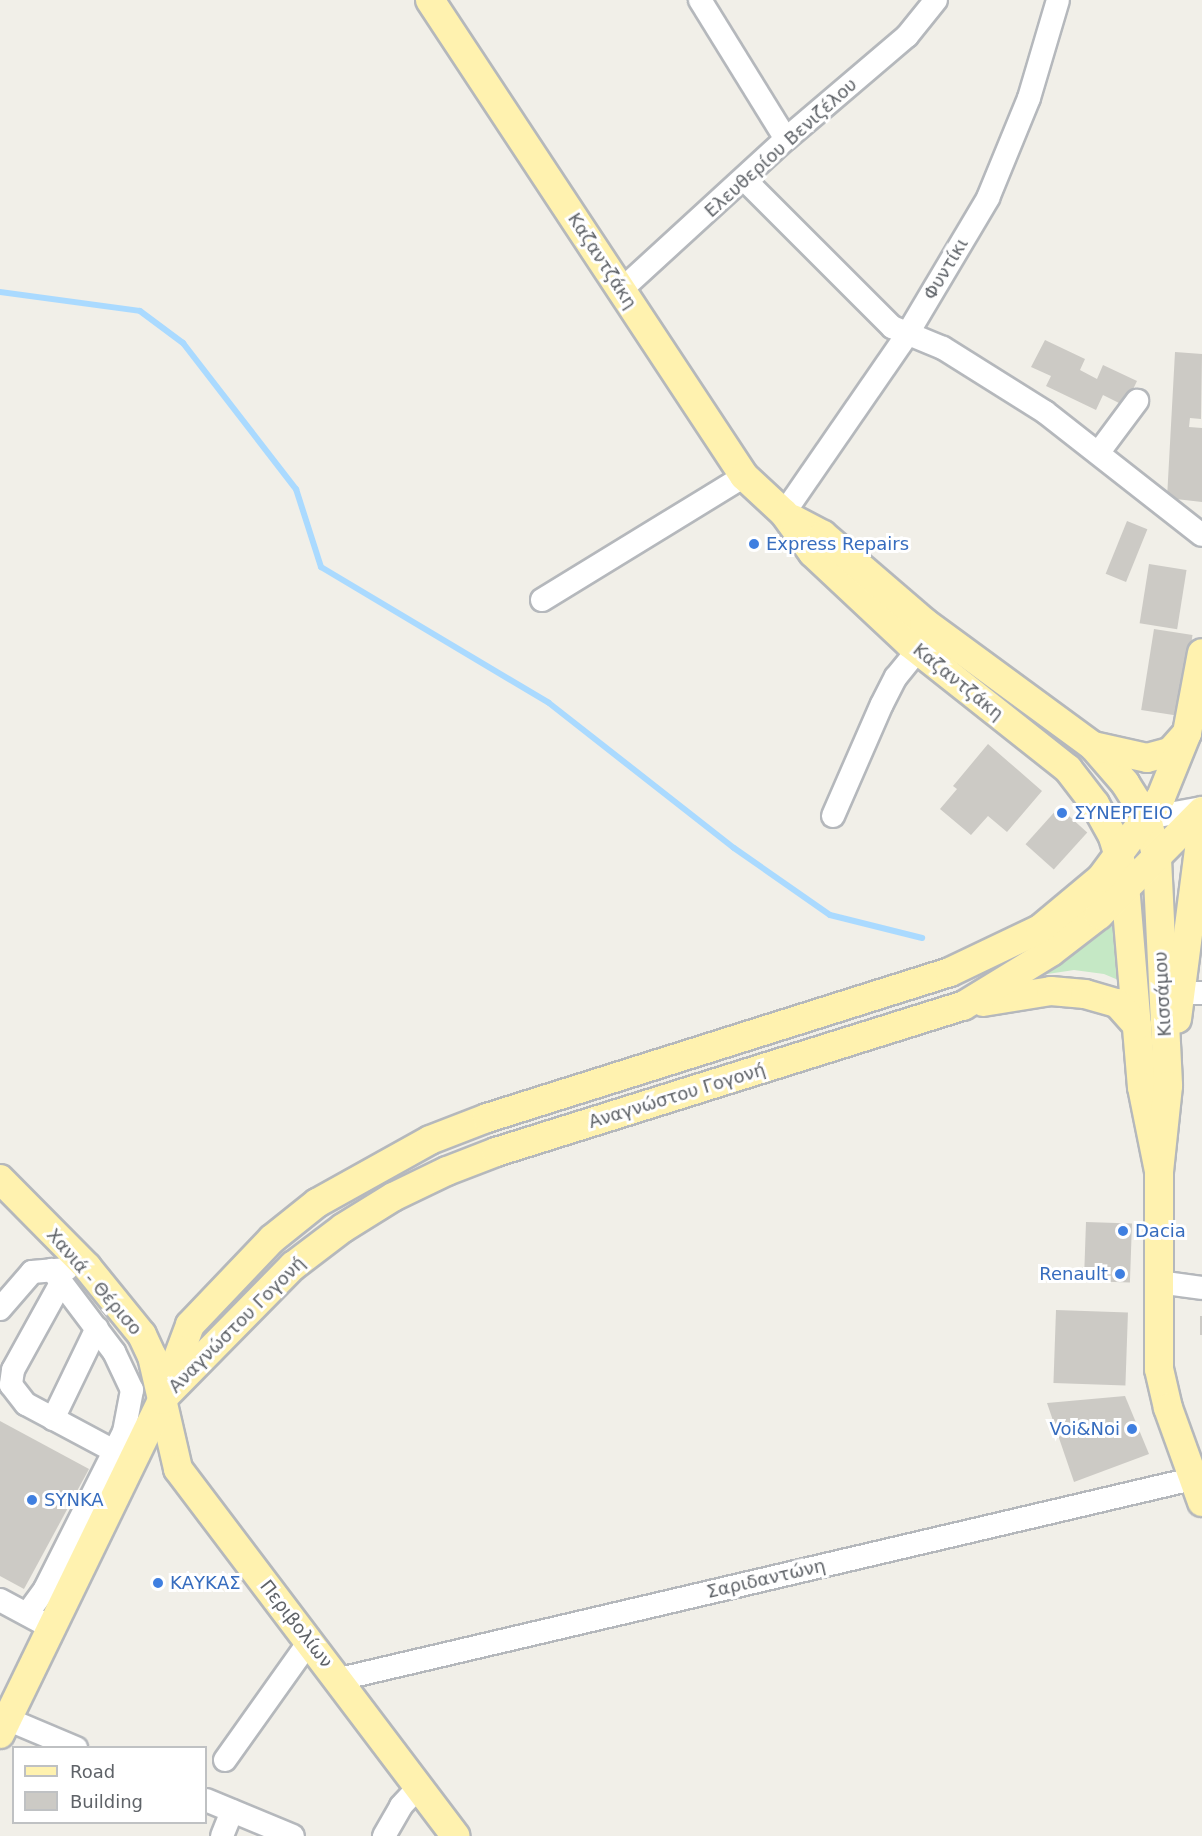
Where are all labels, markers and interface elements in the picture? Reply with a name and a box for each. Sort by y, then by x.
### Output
street label: Ελευθερίου Βενιζέλου [700,74,862,222]
street label: Καζαντζάκη [563,209,641,313]
street label: Φυντίκι [919,234,973,304]
place label: Express Repairs [766,533,909,555]
marker: Express Repairs [747,537,761,551]
street label: Καζαντζάκη [909,639,1007,725]
place label: ΣΥΝΕΡΓΕΙΟ [1074,802,1173,824]
marker: ΣΥΝΕΡΓΕΙΟ [1055,806,1069,820]
street label: Κισσάμου [1150,951,1176,1037]
street label: Αναγνώστου Γογονή [586,1059,768,1133]
place label: Dacia [1135,1220,1186,1242]
street label: Χανιά - Θέρισο [42,1224,146,1340]
marker: Dacia [1116,1224,1130,1238]
street label: Αναγνώστου Γογονή [164,1252,310,1398]
place label: Renault [1039,1263,1108,1285]
marker: Renault [1113,1267,1127,1281]
place label: Voi&Noi [1050,1418,1120,1440]
marker: Voi&Noi [1125,1422,1139,1436]
place label: SYNKA [44,1489,104,1511]
marker: SYNKA [25,1493,39,1507]
street label: Σαριδαντώνη [705,1555,827,1603]
place label: ΚΑΥΚΑΣ [170,1572,241,1594]
marker: ΚΑΥΚΑΣ [151,1576,165,1590]
street label: Περιβολίων [255,1576,337,1672]
legend [12,1746,207,1824]
text: Road [70,1761,115,1782]
text: Building [70,1791,143,1812]

